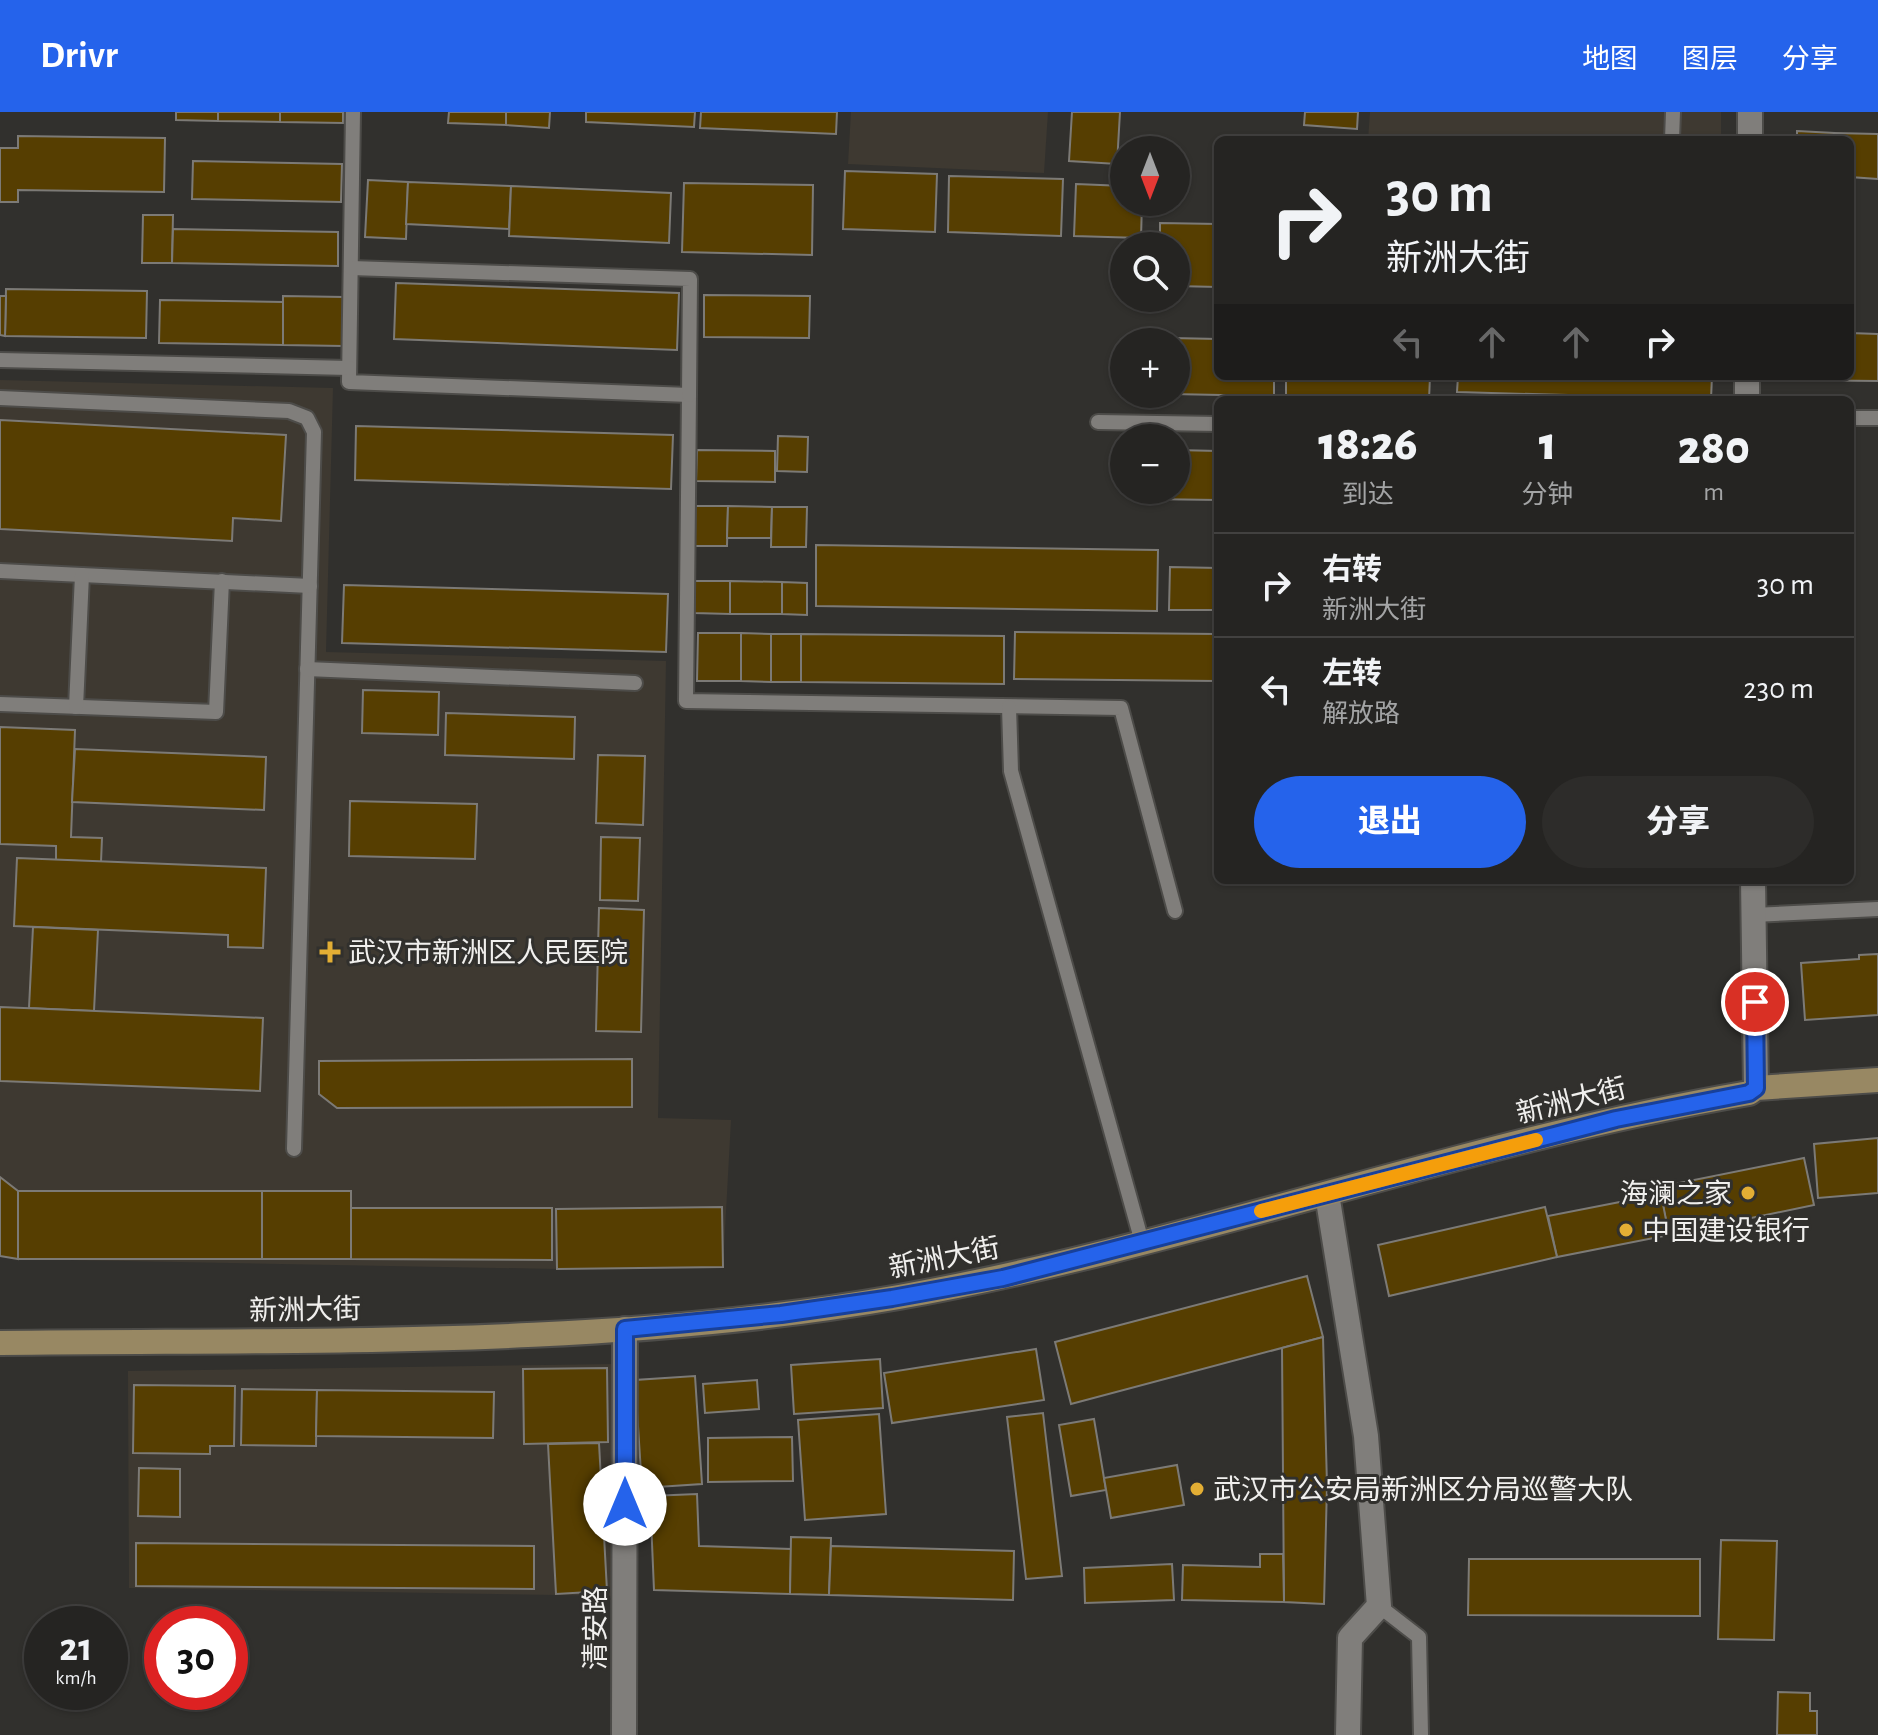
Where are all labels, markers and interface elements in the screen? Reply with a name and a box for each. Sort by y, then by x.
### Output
text: Drivr [40,37,118,75]
text: 地图 [1582,46,1638,74]
text: 图层 [1682,46,1738,74]
text: 分享 [1782,46,1838,74]
north arrow [1110,136,1190,216]
map controls [1110,136,1190,504]
text: 30 m [1386,166,1493,222]
icon: right [1254,168,1358,272]
button: search [1110,232,1190,312]
text: 新洲大街 [1386,241,1530,277]
icon: left [1386,320,1430,364]
icon: ahead [1470,320,1514,364]
icon: ahead [1554,320,1598,364]
icon: right [1638,320,1682,364]
button: + [1110,328,1190,408]
text: 18:26 [1318,421,1417,469]
text: 1 [1539,421,1556,469]
button: − [1110,424,1190,504]
text: 280 [1678,425,1750,473]
text: m [1703,479,1724,505]
text: 到达 [1342,482,1394,508]
text: 分钟 [1522,482,1574,508]
text: 右转 [1322,555,1382,585]
icon: right [1254,563,1298,607]
text: 30 m [1757,570,1814,600]
text: 新洲大街 [1322,597,1426,623]
text: 左转 [1322,659,1382,689]
icon: left [1254,667,1298,711]
text: 230 m [1743,674,1814,704]
text: 解放路 [1322,701,1400,727]
button: 退出 [1254,776,1526,868]
button: 分享 [1542,776,1814,868]
place label: 武汉市新洲区人民医院 [348,938,628,968]
marker: 武汉市新洲区人民医院 [319,941,341,963]
pin [1721,968,1789,1036]
icon: arrive [1733,980,1777,1024]
street label: 新洲大街 [1513,1073,1629,1129]
place label: 海澜之家 [1620,1179,1732,1209]
marker: 海澜之家 [1739,1184,1757,1202]
place label: 中国建设银行 [1642,1216,1810,1246]
marker: 中国建设银行 [1617,1221,1635,1239]
street label: 新洲大街 [886,1233,1002,1283]
street label: 新洲大街 [249,1294,361,1326]
position arrow [583,1462,667,1546]
place label: 武汉市公安局新洲区分局巡警大队 [1213,1475,1633,1505]
marker: 武汉市公安局新洲区分局巡警大队 [1188,1480,1206,1498]
street label: 清安路 [581,1586,611,1670]
speed limit sign: 30 [144,1606,248,1710]
text: 21 [59,1628,93,1668]
text: km/h [55,1668,97,1688]

